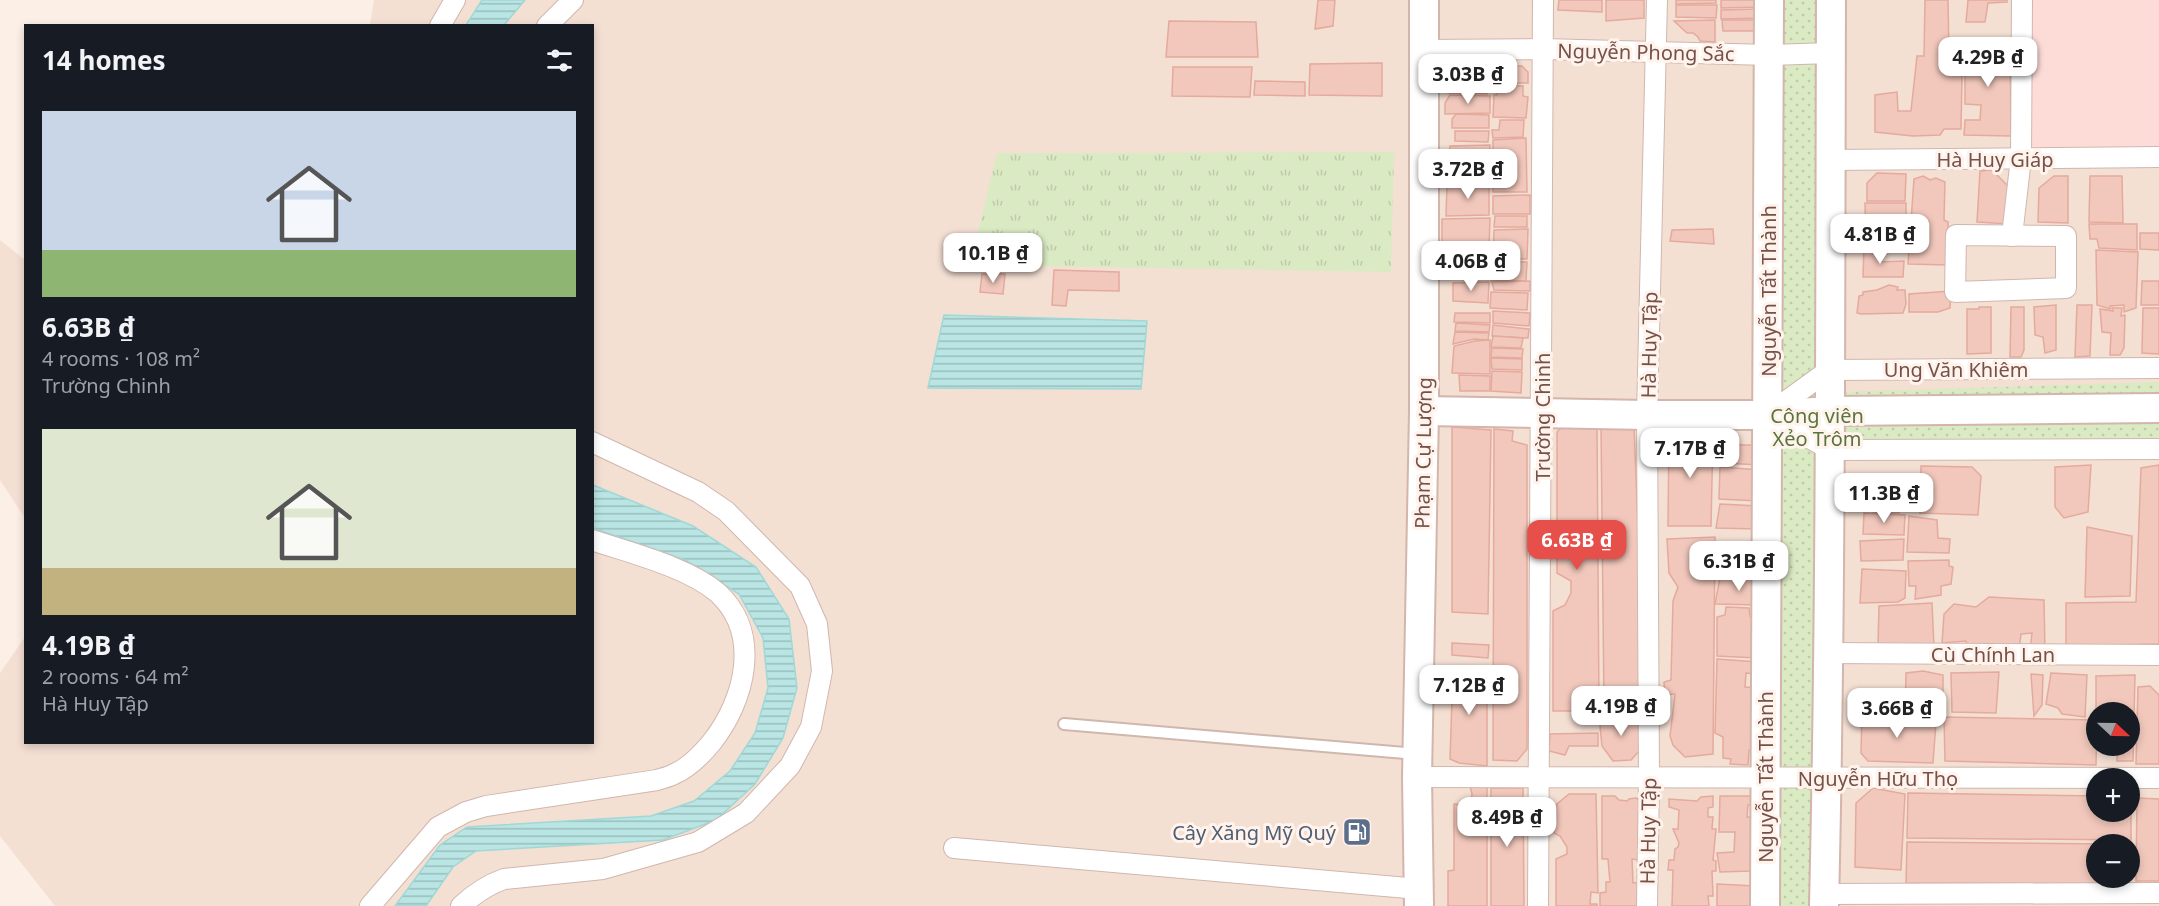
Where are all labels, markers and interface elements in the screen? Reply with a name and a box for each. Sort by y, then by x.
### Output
street label: Nguyễn Phong Sắc [1557,37,1735,67]
pin: 4.29B ₫ [1933,37,2043,88]
text: 14 homes [42,42,166,78]
text: 4.29B ₫ [1952,43,2024,70]
icon: filters [543,44,576,77]
pin: 3.03B ₫ [1413,54,1523,105]
text: 3.03B ₫ [1432,60,1504,87]
street label: Hà Huy Giáp [1936,146,2054,173]
pin: 3.72B ₫ [1413,149,1523,200]
icon: home [255,150,363,258]
text: 3.72B ₫ [1432,155,1504,182]
street label: Nguyễn Tất Thành [1755,205,1782,377]
pin: 4.81B ₫ [1825,214,1935,265]
text: 4.81B ₫ [1844,220,1916,247]
pin: 10.1B ₫ [938,233,1048,284]
text: 10.1B ₫ [957,239,1029,266]
pin: 4.06B ₫ [1416,241,1526,292]
text: 4.06B ₫ [1435,247,1507,274]
street label: Hà Huy Tập [1635,291,1663,399]
text: 6.63B ₫ [42,309,135,345]
text: 4 rooms · 108 m² [42,345,200,372]
street label: Trường Chinh [1529,353,1556,481]
street label: Ung Văn Khiêm [1884,356,2028,383]
text: Trường Chinh [42,372,171,399]
street label: Phạm Cự Lượng [1408,377,1438,529]
park label: Công viên Xẻo Trôm [1770,402,1864,452]
pin: 7.17B ₫ [1635,428,1745,479]
text: 7.17B ₫ [1654,434,1726,461]
icon: home [255,468,363,576]
pin: 11.3B ₫ [1829,473,1939,524]
text: 11.3B ₫ [1848,479,1920,506]
pin: 6.63B ₫ [1522,520,1632,571]
text: 6.63B ₫ [1541,526,1613,553]
pin: 6.31B ₫ [1684,541,1794,592]
text: 6.31B ₫ [1703,547,1775,574]
text: 4.19B ₫ [42,627,135,663]
street label: Cù Chính Lan [1931,641,2055,668]
text: 2 rooms · 64 m² [42,663,189,690]
pin: 7.12B ₫ [1414,665,1524,716]
text: 7.12B ₫ [1433,671,1505,698]
pin: 4.19B ₫ [1566,686,1676,737]
pin: 3.66B ₫ [1842,688,1952,739]
text: Hà Huy Tập [42,690,149,717]
street label: Nguyễn Tất Thành [1752,691,1779,863]
text: 4.19B ₫ [1585,692,1657,719]
text: 3.66B ₫ [1861,694,1933,721]
north arrow [2086,702,2140,756]
map controls [2086,702,2140,888]
street label: Nguyễn Hữu Thọ [1798,765,1958,792]
button: + [2086,768,2140,822]
street label: Hà Huy Tập [1634,777,1662,885]
pin: 8.49B ₫ [1452,797,1562,848]
text: 8.49B ₫ [1471,803,1543,830]
fuel station icon: Cây Xăng Mỹ Quý [1341,816,1373,848]
place label: Cây Xăng Mỹ Quý [1172,819,1337,846]
button: − [2086,834,2140,888]

